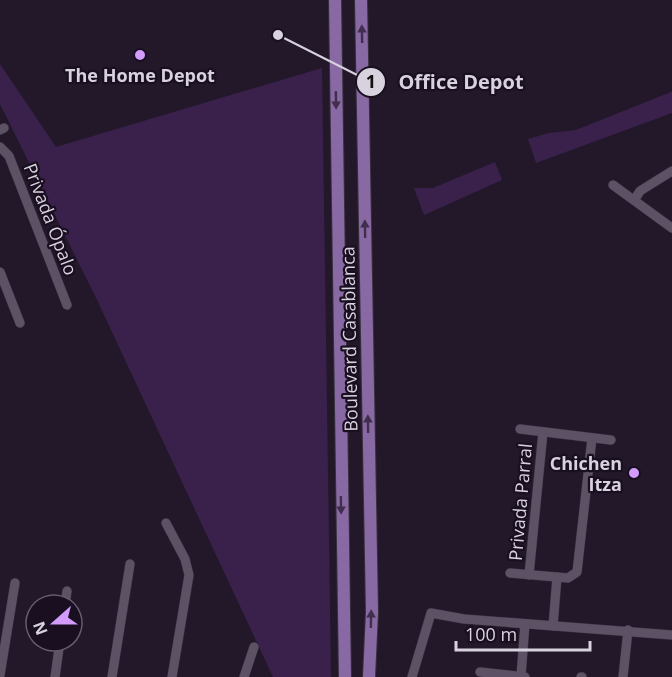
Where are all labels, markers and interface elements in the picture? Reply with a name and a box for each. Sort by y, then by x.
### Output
one-way arrow [357,24,366,43]
marker: The Home Depot [133,48,147,62]
place label: The Home Depot [65,63,215,87]
callout: Office Depot [356,63,535,101]
text: Office Depot [398,68,524,95]
text: 1 [366,69,376,93]
one-way arrow [331,91,341,110]
street label: Privada Ópalo [19,160,83,278]
one-way arrow [360,219,370,238]
street label: Boulevard Casablanca [335,246,363,432]
one-way arrow [364,414,373,433]
street label: Privada Parral [503,442,537,562]
place label: Chichen Itza [550,451,622,496]
marker: Chichen Itza [627,466,641,480]
one-way arrow [336,496,346,515]
north arrow [24,593,84,653]
one-way arrow [367,609,376,628]
scale bar [456,614,590,652]
text: N [27,618,53,638]
text: 100 m [465,622,517,646]

